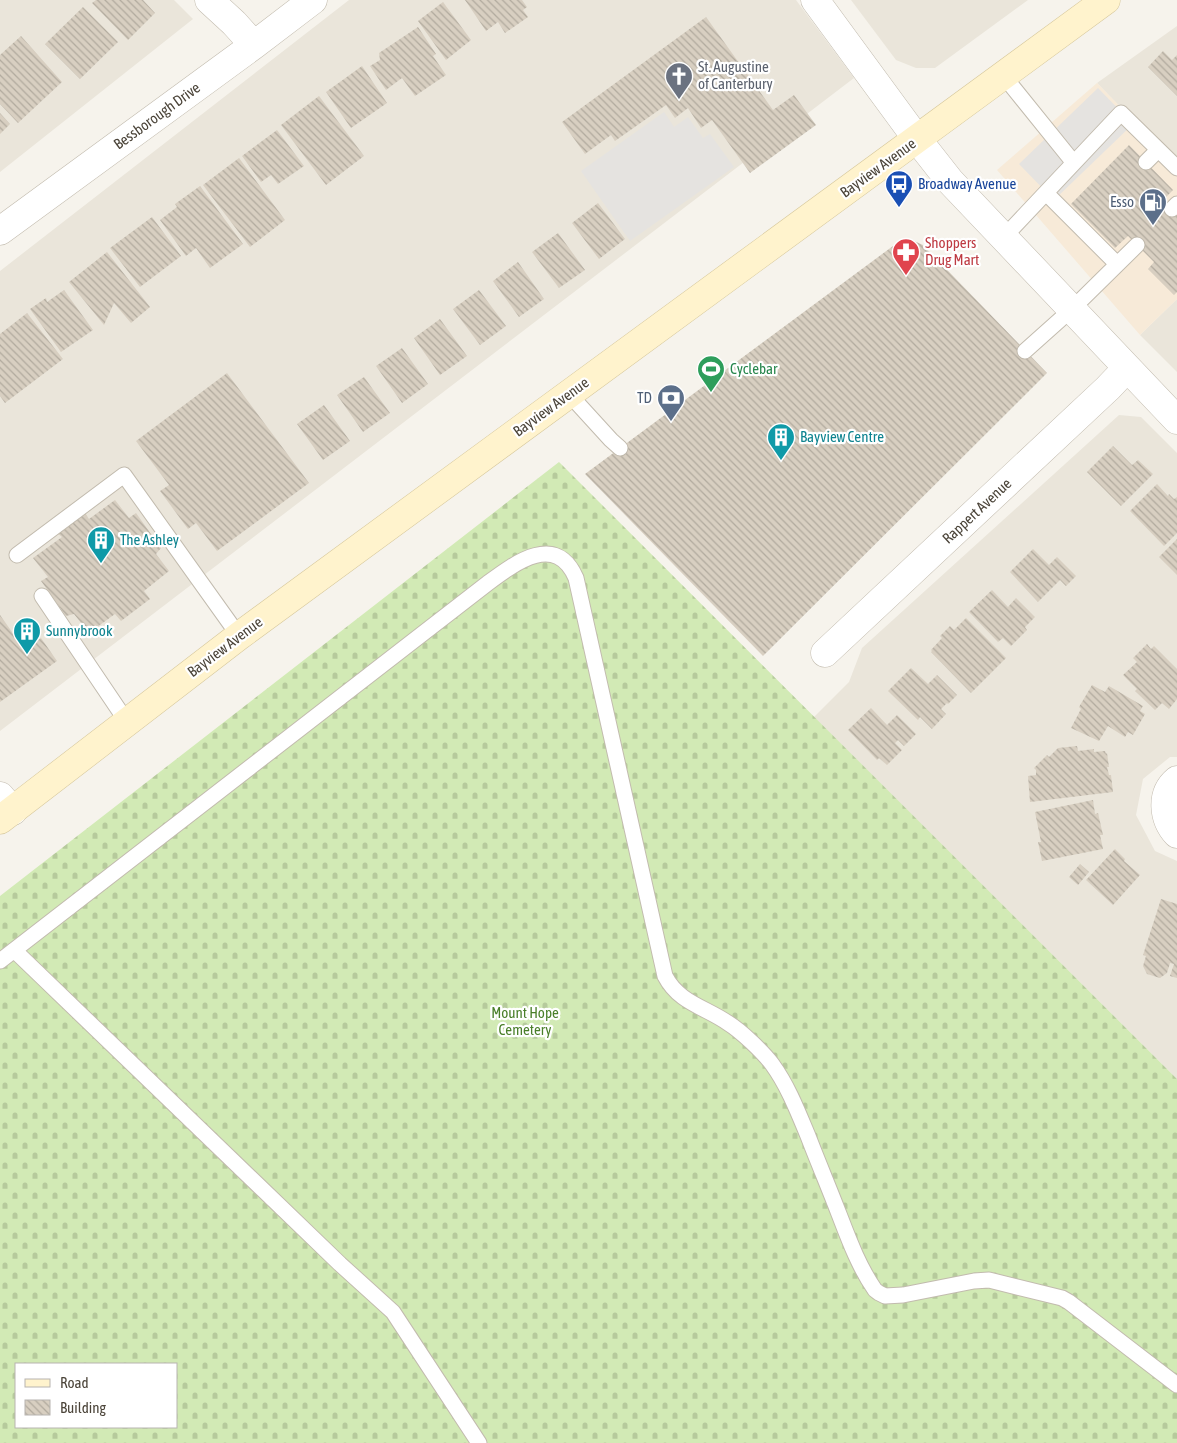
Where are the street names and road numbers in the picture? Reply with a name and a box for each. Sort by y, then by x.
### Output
street label: Bessborough Drive [110,79,203,153]
street label: Bayview Avenue [837,134,919,201]
street label: Bayview Avenue [510,373,592,440]
street label: Rappert Avenue [939,474,1015,547]
street label: Bayview Avenue [184,613,266,680]

